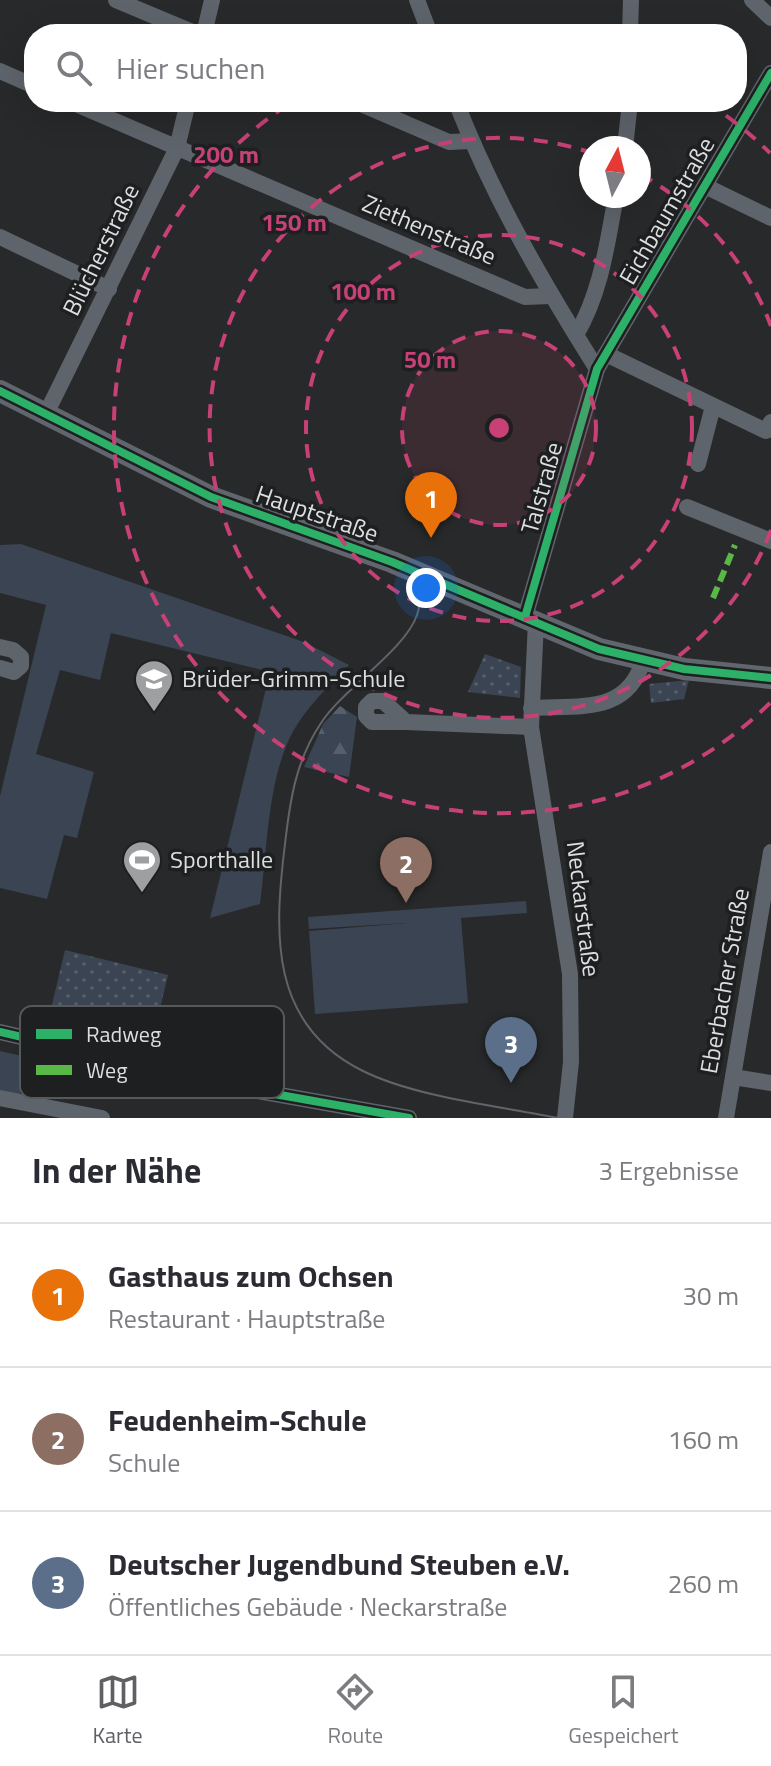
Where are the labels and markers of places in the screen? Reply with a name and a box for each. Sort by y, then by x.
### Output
centre of rings [485,414,513,442]
pin: 1 [405,472,457,538]
school or university icon: Brüder-Grimm-Schule [133,658,175,713]
place label: Brüder-Grimm-Schule [182,660,405,696]
pin: 2 [380,837,432,903]
sports icon: Sporthalle [121,839,163,894]
place label: Sporthalle [170,841,273,877]
pin: 3 [485,1017,537,1083]

